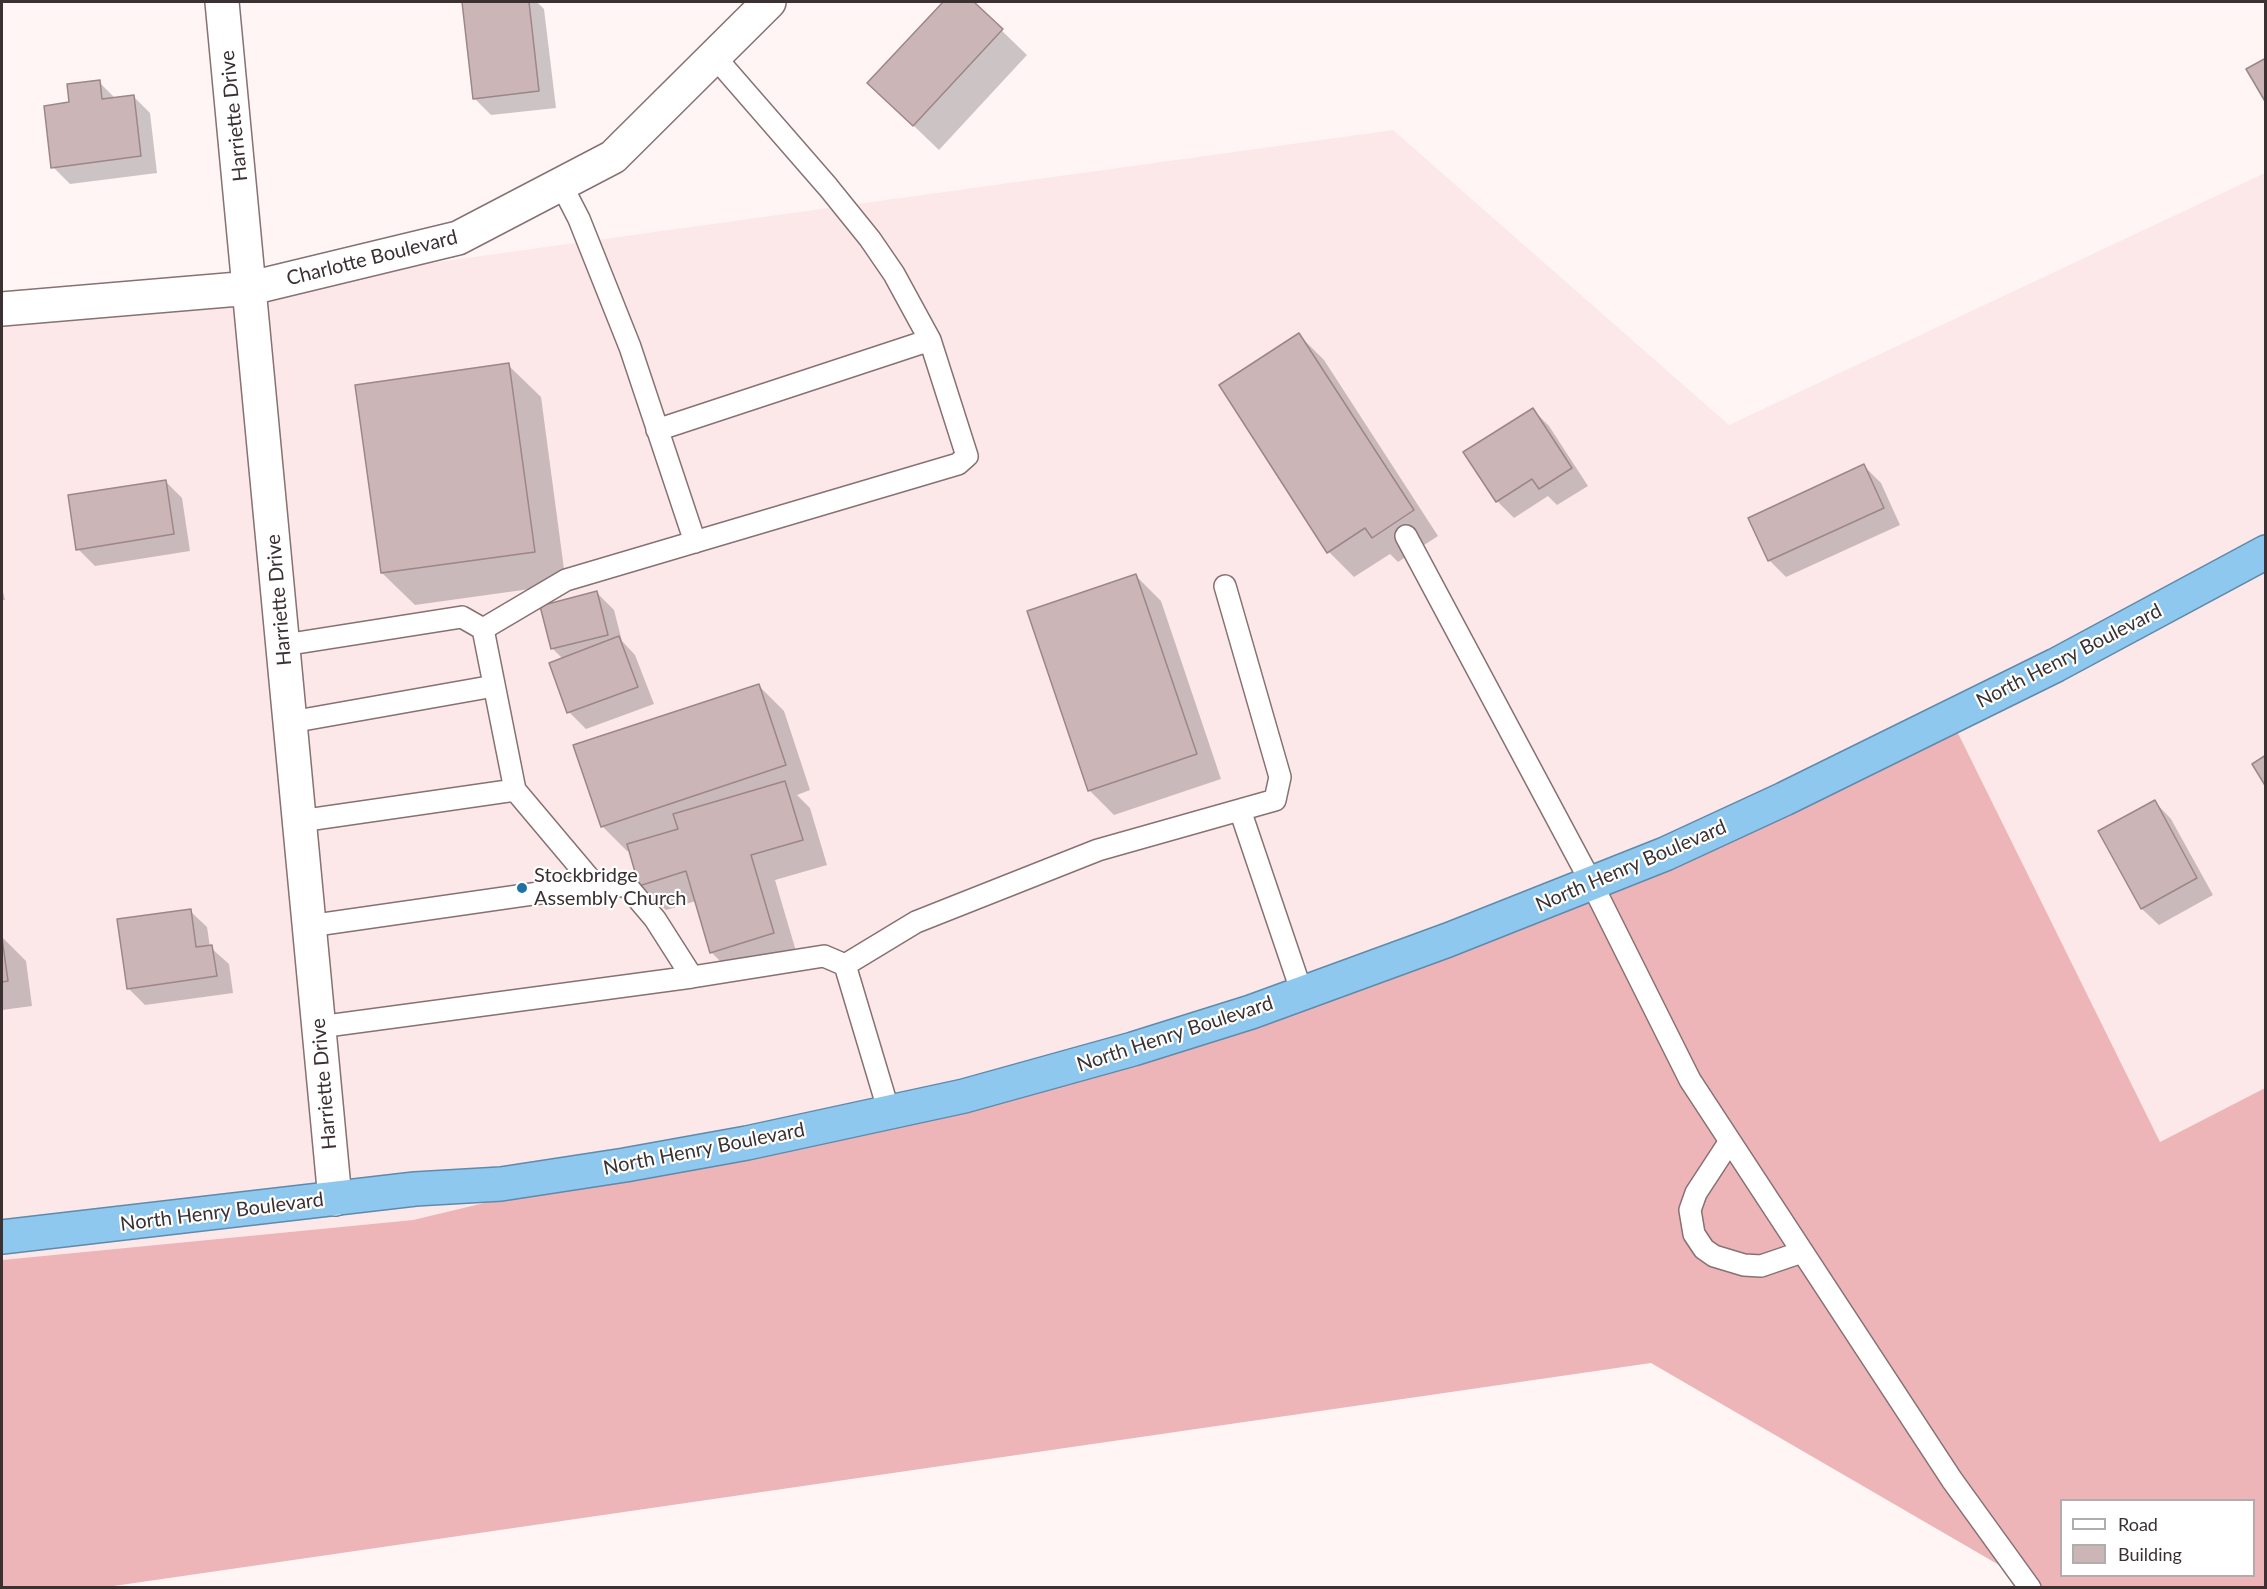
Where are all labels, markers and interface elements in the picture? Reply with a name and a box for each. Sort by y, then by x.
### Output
street label: Harriette Drive [215,49,253,183]
street label: Charlotte Boulevard [284,225,460,291]
street label: Harriette Drive [261,533,297,667]
street label: North Henry Boulevard [1972,599,2166,713]
street label: North Henry Boulevard [1532,815,1730,917]
place label: Stockbridge Assembly Church [534,864,686,911]
marker: Stockbridge Assembly Church [515,881,529,895]
street label: North Henry Boulevard [1074,991,1276,1077]
street label: Harriette Drive [306,1017,342,1151]
street label: North Henry Boulevard [601,1118,807,1180]
street label: North Henry Boulevard [119,1188,325,1236]
legend [2060,1499,2255,1577]
text: Road [2118,1513,2158,1535]
text: Building [2118,1543,2182,1565]

